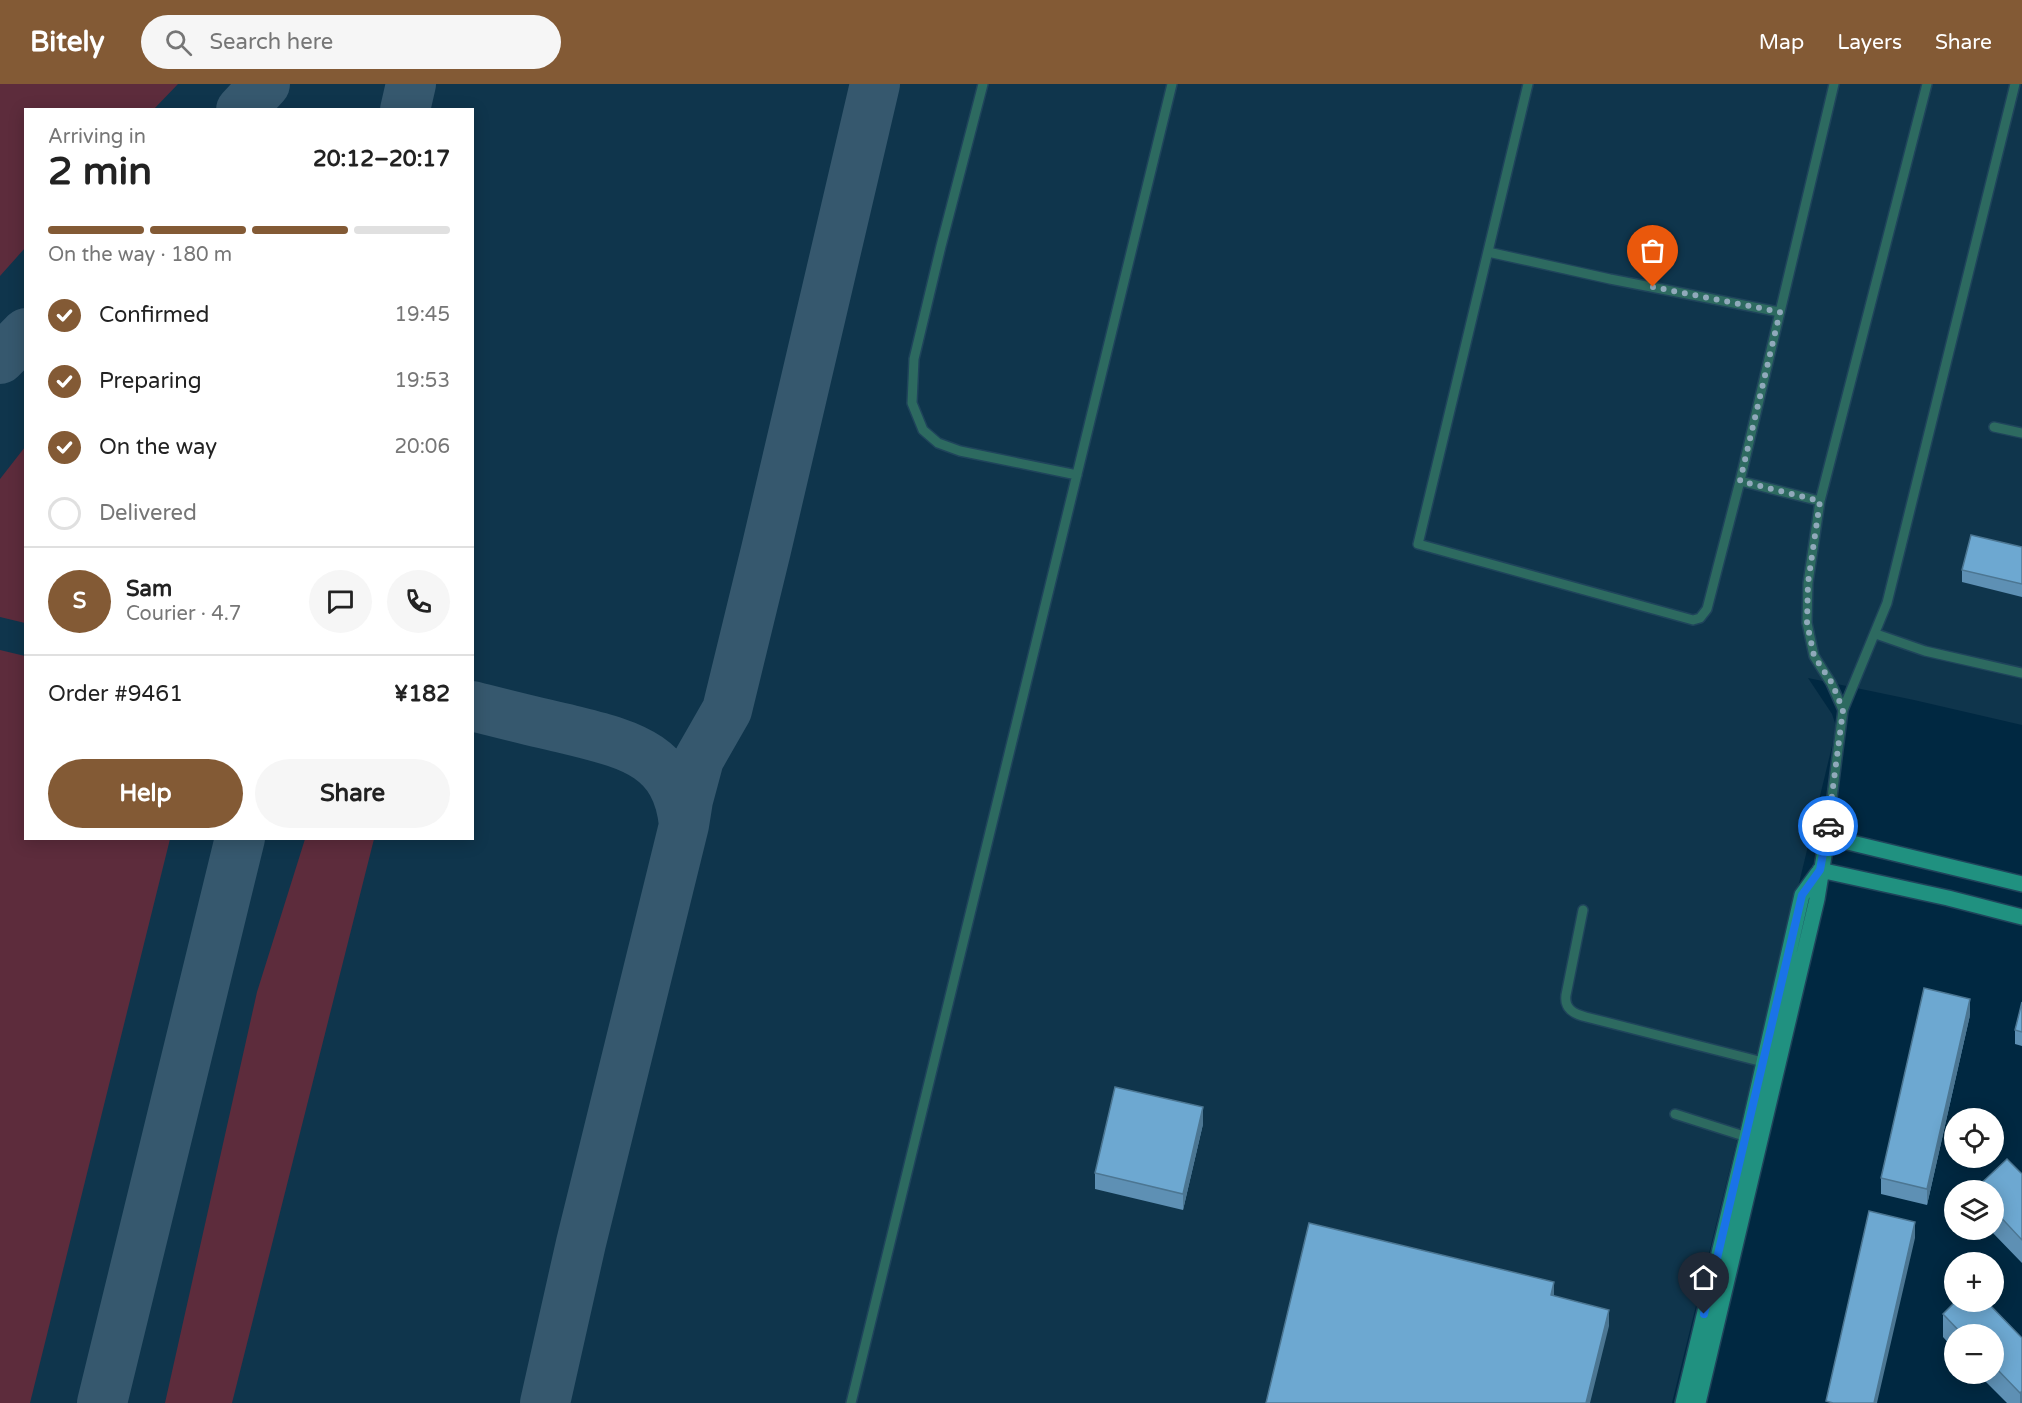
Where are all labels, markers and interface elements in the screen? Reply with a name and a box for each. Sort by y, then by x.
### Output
search box [141,15,561,69]
text: Bitely [30,25,105,59]
icon: search [162,26,195,59]
text: Search here [210,29,333,55]
text: Map [1759,30,1804,55]
text: Layers [1837,30,1902,55]
text: Share [1935,30,1992,55]
text: Arriving in [48,125,146,149]
text: 20:12–20:17 [313,146,450,172]
text: 2 min [48,148,152,195]
pin [1627,225,1678,287]
icon: bag [1636,234,1669,267]
text: On the way · 180 m [48,243,232,267]
icon: check [48,299,81,332]
text: Confirmed [99,302,209,328]
text: 19:45 [395,303,450,327]
icon: check [48,365,81,398]
text: Preparing [99,368,202,394]
text: 19:53 [395,369,450,393]
icon: check [48,431,81,464]
text: On the way [99,434,217,460]
text: 20:06 [395,435,450,459]
text: Delivered [99,500,197,526]
button: chat [309,570,372,633]
button: phone [387,570,450,633]
text: Sam [126,576,172,602]
text: S [73,588,86,614]
text: Courier · 4.7 [126,602,241,626]
text: Order #9461 [48,681,183,707]
text: ¥182 [394,681,450,707]
button: Help [48,759,243,828]
button: Share [255,759,450,828]
courier [1798,796,1858,856]
icon: car [1812,810,1845,843]
map controls [1944,1108,2004,1384]
button: locate [1944,1108,2004,1168]
button: layers [1944,1180,2004,1240]
pin [1678,1252,1729,1314]
button: + [1944,1252,2004,1312]
icon: home [1687,1261,1720,1294]
button: − [1944,1324,2004,1384]

